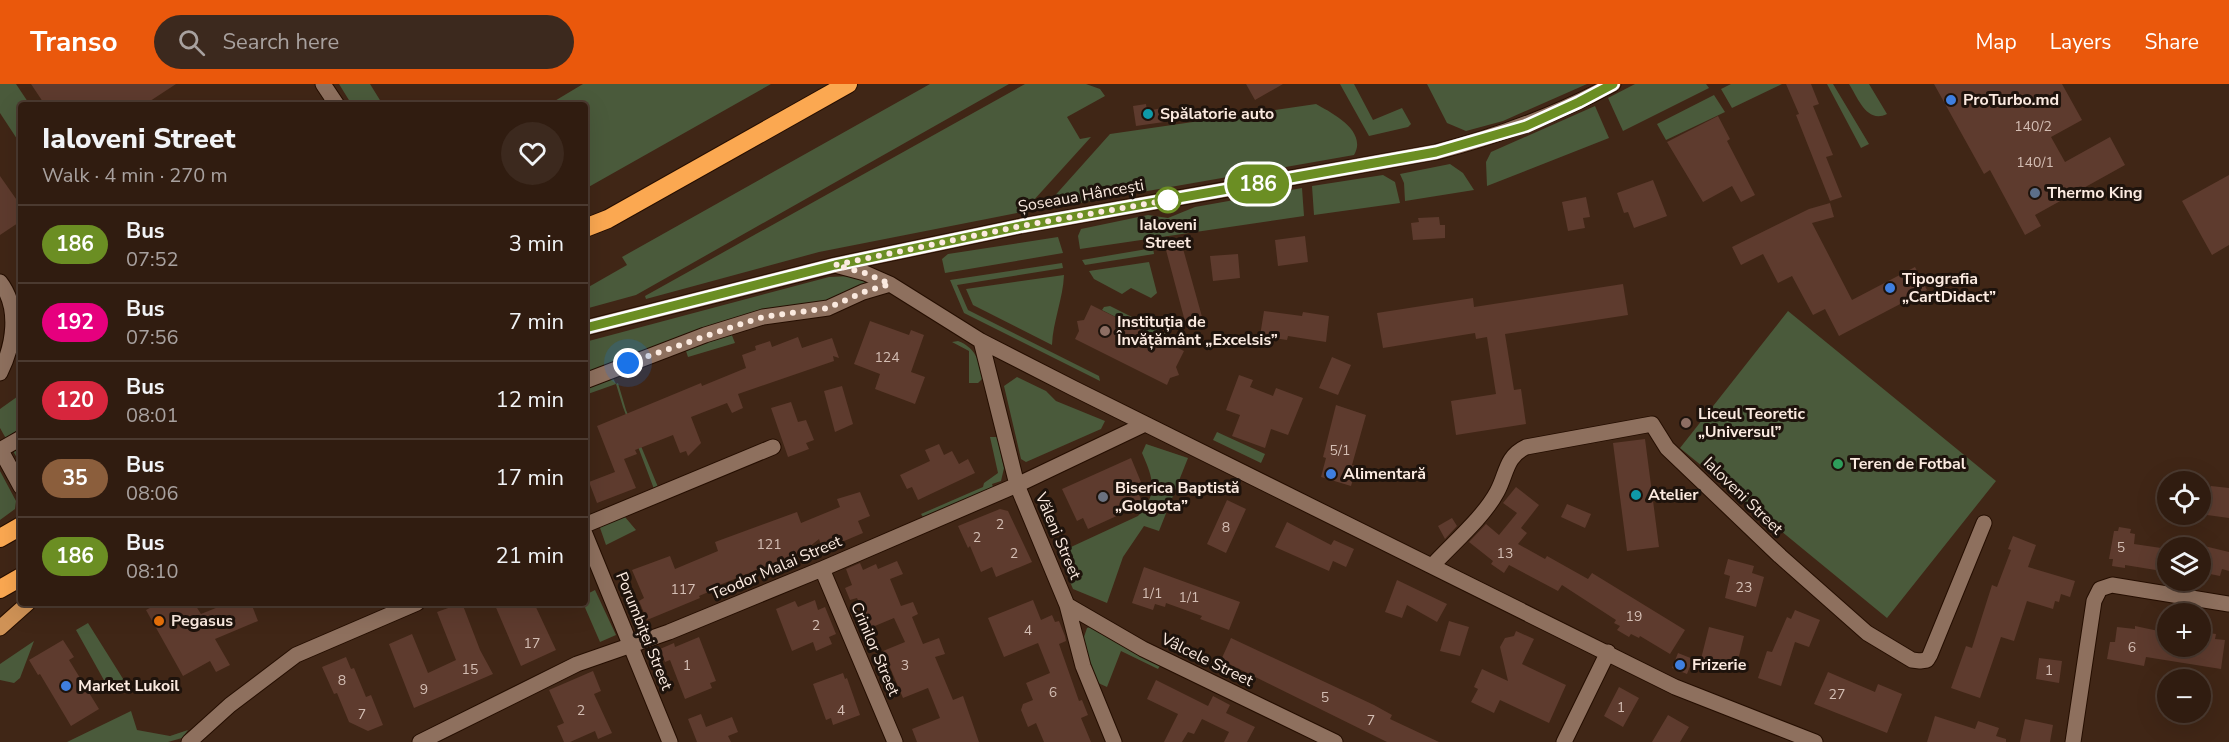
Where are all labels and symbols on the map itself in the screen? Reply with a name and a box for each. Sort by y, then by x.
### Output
place label: ProTurbo.md [1963,89,2059,111]
marker: ProTurbo.md [1944,93,1958,107]
place label: Spălatorie auto [1160,103,1274,125]
marker: Spălatorie auto [1141,107,1155,121]
house number: 140/2 [2014,117,2052,136]
house number: 140/1 [2016,153,2054,172]
line badge: 186 [1224,164,1292,204]
street label: Șoseaua Hâncești [1016,174,1146,218]
place label: Thermo King [2047,182,2143,204]
marker: Thermo King [2028,186,2042,200]
marker: Ialoveni Street [1155,187,1181,213]
place label: Ialoveni Street [1139,214,1197,254]
place label: Tipografia „CartDidact” [1902,268,1996,308]
marker: Tipografia „CartDidact” [1883,281,1897,295]
place label: Instituția de Învățământ „Excelsis” [1116,311,1278,351]
marker: Instituția de Învățământ „Excelsis” [1098,324,1112,338]
your location [613,348,643,378]
house number: 124 [874,348,900,367]
place label: Liceul Teoretic „Universul” [1698,403,1805,443]
marker: Liceul Teoretic „Universul” [1679,416,1693,430]
house number: 5/1 [1330,441,1350,460]
street label: Ialoveni Street [1698,452,1788,540]
place label: Teren de Fotbal [1850,453,1966,475]
marker: Teren de Fotbal [1831,457,1845,471]
place label: Alimentară [1343,463,1426,485]
marker: Alimentară [1324,467,1338,481]
place label: Biserica Baptistă „Golgota” [1115,477,1240,517]
place label: Atelier [1648,484,1699,506]
street label: Văleni Street [1029,488,1086,583]
marker: Atelier [1629,488,1643,502]
marker: Biserica Baptistă „Golgota” [1096,490,1110,504]
house number: 2 [996,515,1004,534]
house number: 8 [1222,518,1230,537]
house number: 2 [973,528,981,547]
street label: Teodor Malai Street [707,530,845,606]
house number: 121 [756,535,782,554]
house number: 5 [2117,538,2125,557]
house number: 2 [1010,544,1018,563]
house number: 13 [1497,544,1513,563]
street label: Porumbiței Street [610,569,678,694]
house number: 23 [1736,578,1752,597]
house number: 117 [670,580,696,599]
house number: 1/1 [1142,584,1162,603]
house number: 1/1 [1179,588,1199,607]
street label: Crinilor Street [845,599,905,700]
house number: 19 [1626,607,1642,626]
place label: Pegasus [171,610,233,632]
marker: Pegasus [152,614,166,628]
house number: 2 [812,616,820,635]
house number: 4 [1024,621,1032,640]
street label: Vâlcele Street [1156,628,1257,692]
house number: 17 [524,634,540,653]
house number: 6 [2128,638,2136,657]
place label: Frizerie [1692,654,1747,676]
house number: 1 [683,656,691,675]
house number: 3 [901,656,909,675]
marker: Frizerie [1673,658,1687,672]
house number: 15 [462,660,478,679]
house number: 1 [2045,661,2053,680]
house number: 8 [338,671,346,690]
place label: Market Lukoil [78,675,179,697]
marker: Market Lukoil [59,679,73,693]
house number: 9 [420,680,428,699]
house number: 6 [1049,683,1057,702]
house number: 27 [1829,685,1845,704]
house number: 5 [1321,688,1329,707]
house number: 1 [1617,698,1625,717]
house number: 2 [577,701,585,720]
house number: 4 [837,701,845,720]
house number: 7 [358,705,366,724]
house number: 7 [1367,711,1375,730]

